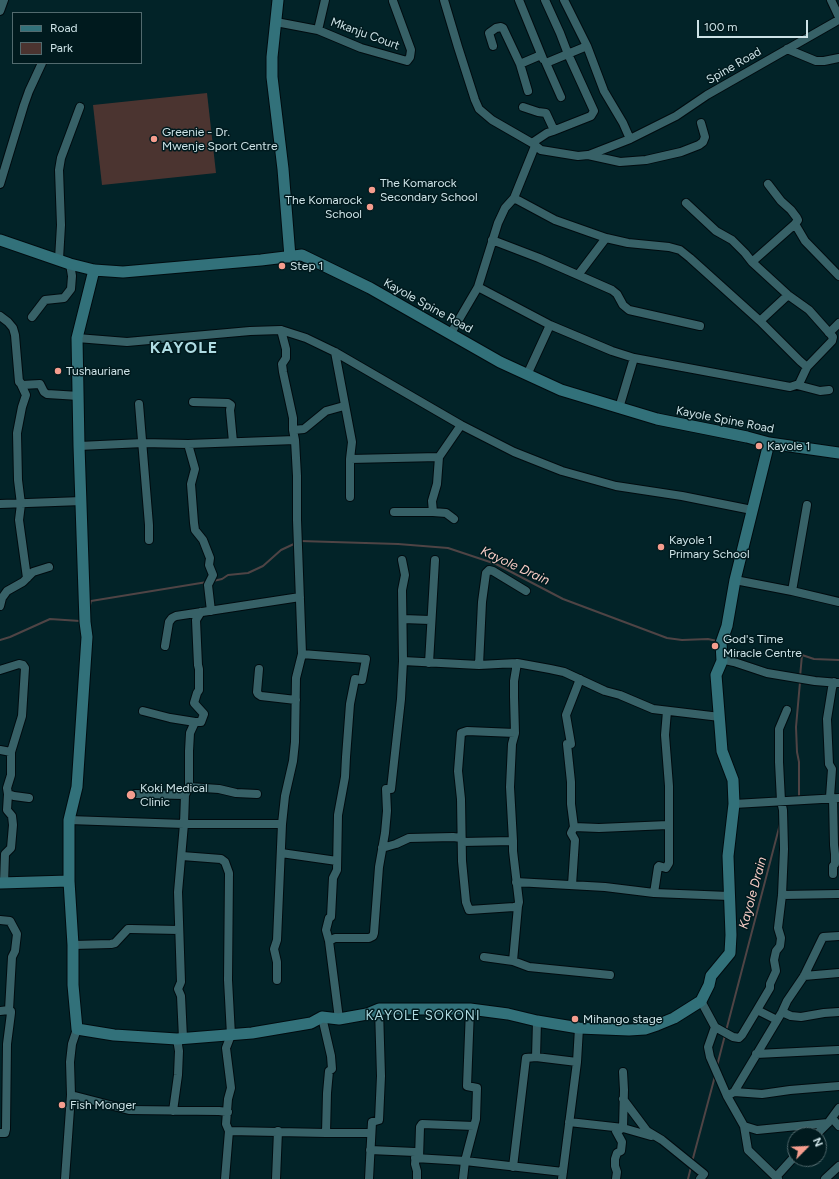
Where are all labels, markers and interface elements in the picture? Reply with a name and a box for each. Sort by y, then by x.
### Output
legend [12,12,142,64]
scale bar [699,12,810,38]
street label: Mkanju Court [328,15,402,53]
text: 100 m [704,20,738,34]
text: Road [50,21,78,35]
text: Park [50,41,73,55]
street label: Spine Road [704,44,764,88]
place label: Greenie - Dr. Mwenje Sport Centre [162,125,277,153]
marker: Greenie - Dr. Mwenje Sport Centre [149,134,159,144]
place label: The Komarock Secondary School [380,176,478,204]
marker: The Komarock Secondary School [367,185,377,195]
place label: The Komarock School [285,193,362,221]
marker: The Komarock School [365,202,375,212]
place label: Step 1 [290,259,323,273]
marker: Step 1 [277,261,287,271]
street label: Kayole Spine Road [381,276,475,336]
district label: KAYOLE [150,338,218,358]
place label: Tushauriane [66,364,130,378]
marker: Tushauriane [53,366,63,376]
street label: Kayole Spine Road [675,403,775,437]
place label: Kayole 1 [767,439,810,453]
marker: Kayole 1 [754,441,764,451]
place label: Kayole 1 Primary School [669,533,750,561]
marker: Kayole 1 Primary School [656,542,666,552]
water label: Kayole Drain [478,543,552,589]
place label: God's Time Miracle Centre [723,632,802,660]
marker: God's Time Miracle Centre [710,641,720,651]
place label: Koki Medical Clinic [140,781,208,809]
marker: Koki Medical Clinic [125,789,137,801]
water label: Kayole Drain [736,855,770,931]
district label: KAYOLE SOKONI [366,1008,480,1024]
place label: Mihango stage [583,1012,662,1026]
marker: Mihango stage [570,1014,580,1024]
place label: Fish Monger [70,1098,136,1112]
marker: Fish Monger [57,1100,67,1110]
north arrow [787,1127,827,1167]
text: N [810,1136,825,1149]

